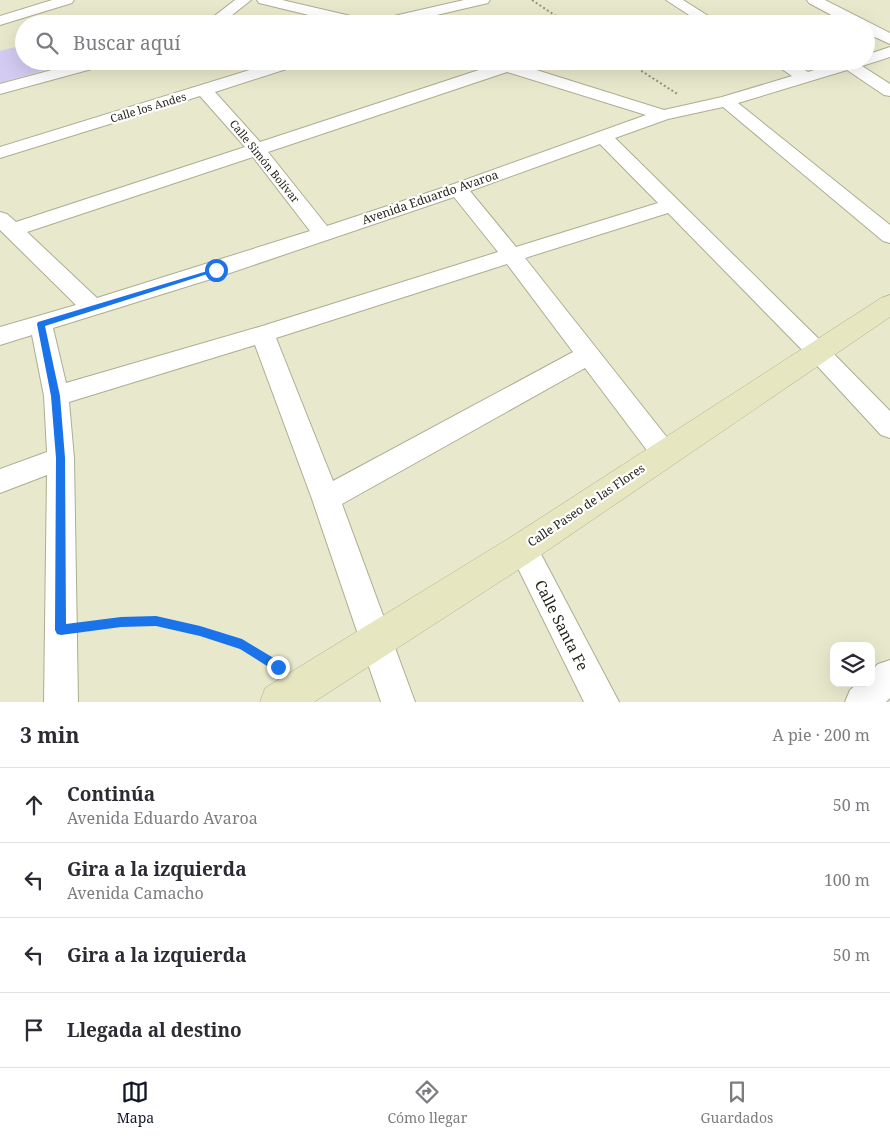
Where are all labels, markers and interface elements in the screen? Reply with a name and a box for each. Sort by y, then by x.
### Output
search box [15,15,875,70]
icon: search [33,29,61,57]
text: Buscar aquí [73,30,181,56]
street label: Calle los Andes [108,88,188,126]
street label: Calle Simón Bolívar [227,116,304,206]
street label: Avenida Eduardo Avaroa [360,166,501,228]
route start [205,259,228,282]
street label: Calle Paseo de las Flores [524,459,648,551]
street label: Calle Santa Fe [531,576,593,674]
map controls [830,642,875,687]
button: layers [830,642,875,687]
route end [267,656,290,679]
text: 3 min [20,721,79,749]
text: A pie · 200 m [773,724,870,746]
text: Continúa [67,781,155,807]
icon: ahead [20,791,48,819]
text: 50 m [833,794,870,816]
text: Avenida Eduardo Avaroa [67,807,258,829]
text: Gira a la izquierda [67,856,247,882]
icon: left [20,866,48,894]
text: 100 m [824,869,870,891]
text: Avenida Camacho [67,882,204,904]
icon: left [20,941,48,969]
text: Gira a la izquierda [67,942,247,968]
text: 50 m [833,944,870,966]
icon: arrive [20,1016,48,1044]
text: Llegada al destino [67,1017,242,1043]
tab: Mapa [117,1078,154,1127]
tab: Cómo llegar [387,1078,467,1127]
tab: Guardados [701,1078,773,1127]

